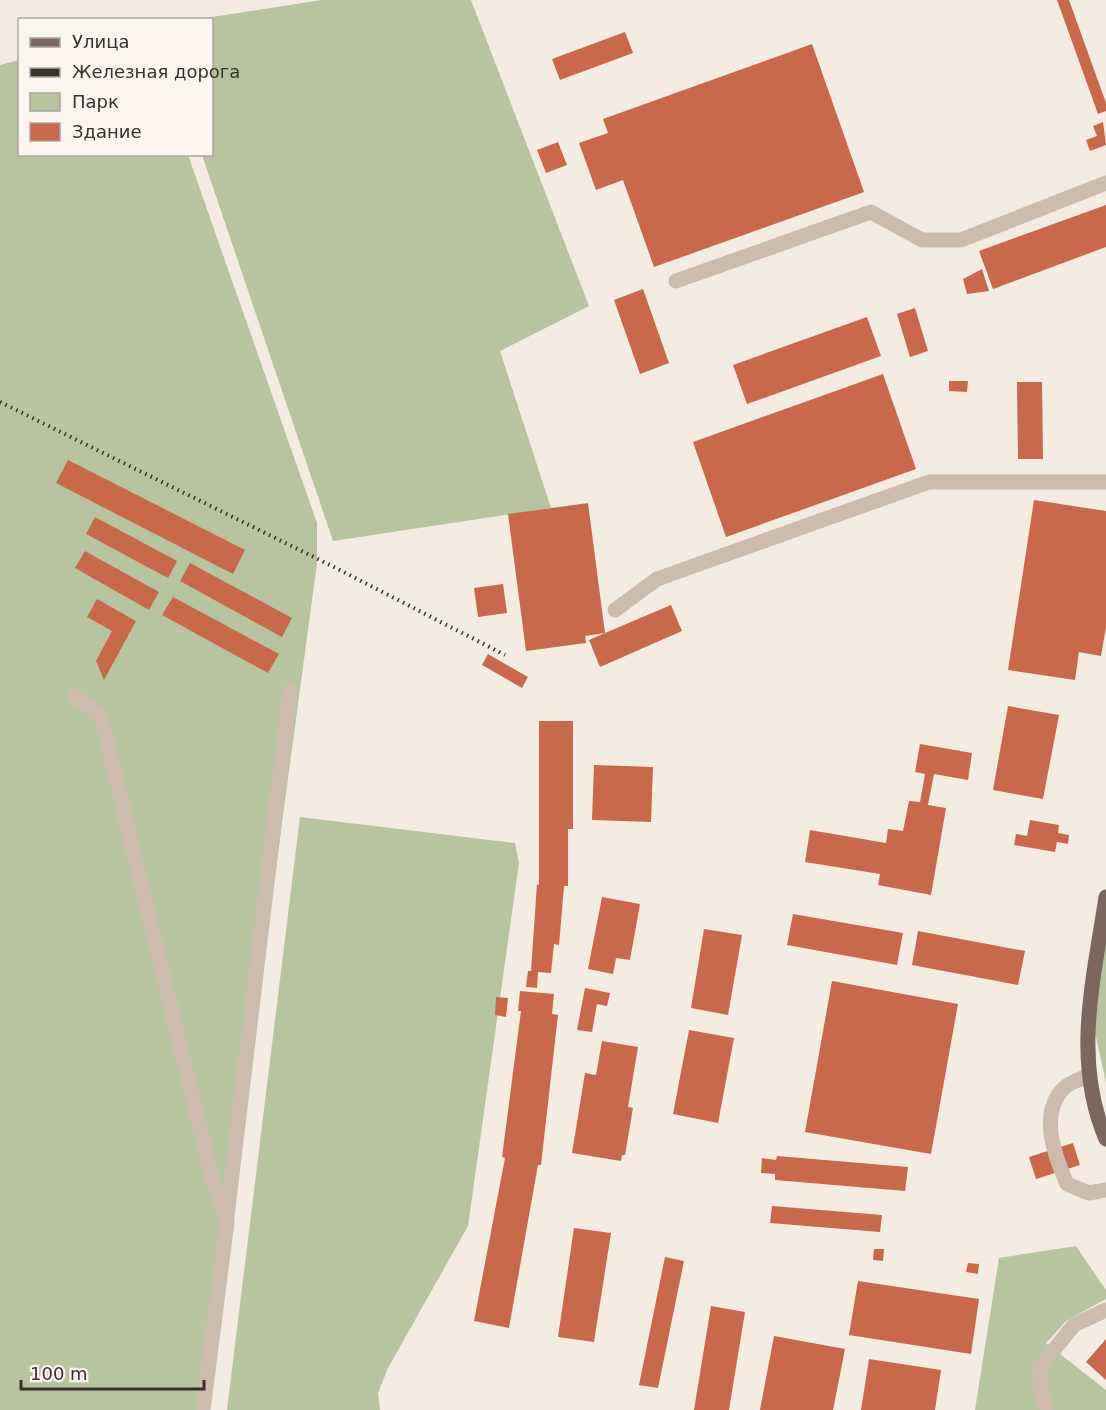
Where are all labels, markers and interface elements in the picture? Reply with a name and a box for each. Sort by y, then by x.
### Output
legend [18,18,213,156]
text: Улица [72,31,129,52]
text: Железная дорога [72,61,240,82]
text: Парк [72,91,119,112]
text: Здание [72,121,142,142]
scale bar [21,1353,204,1391]
text: 100 m [30,1363,88,1384]

